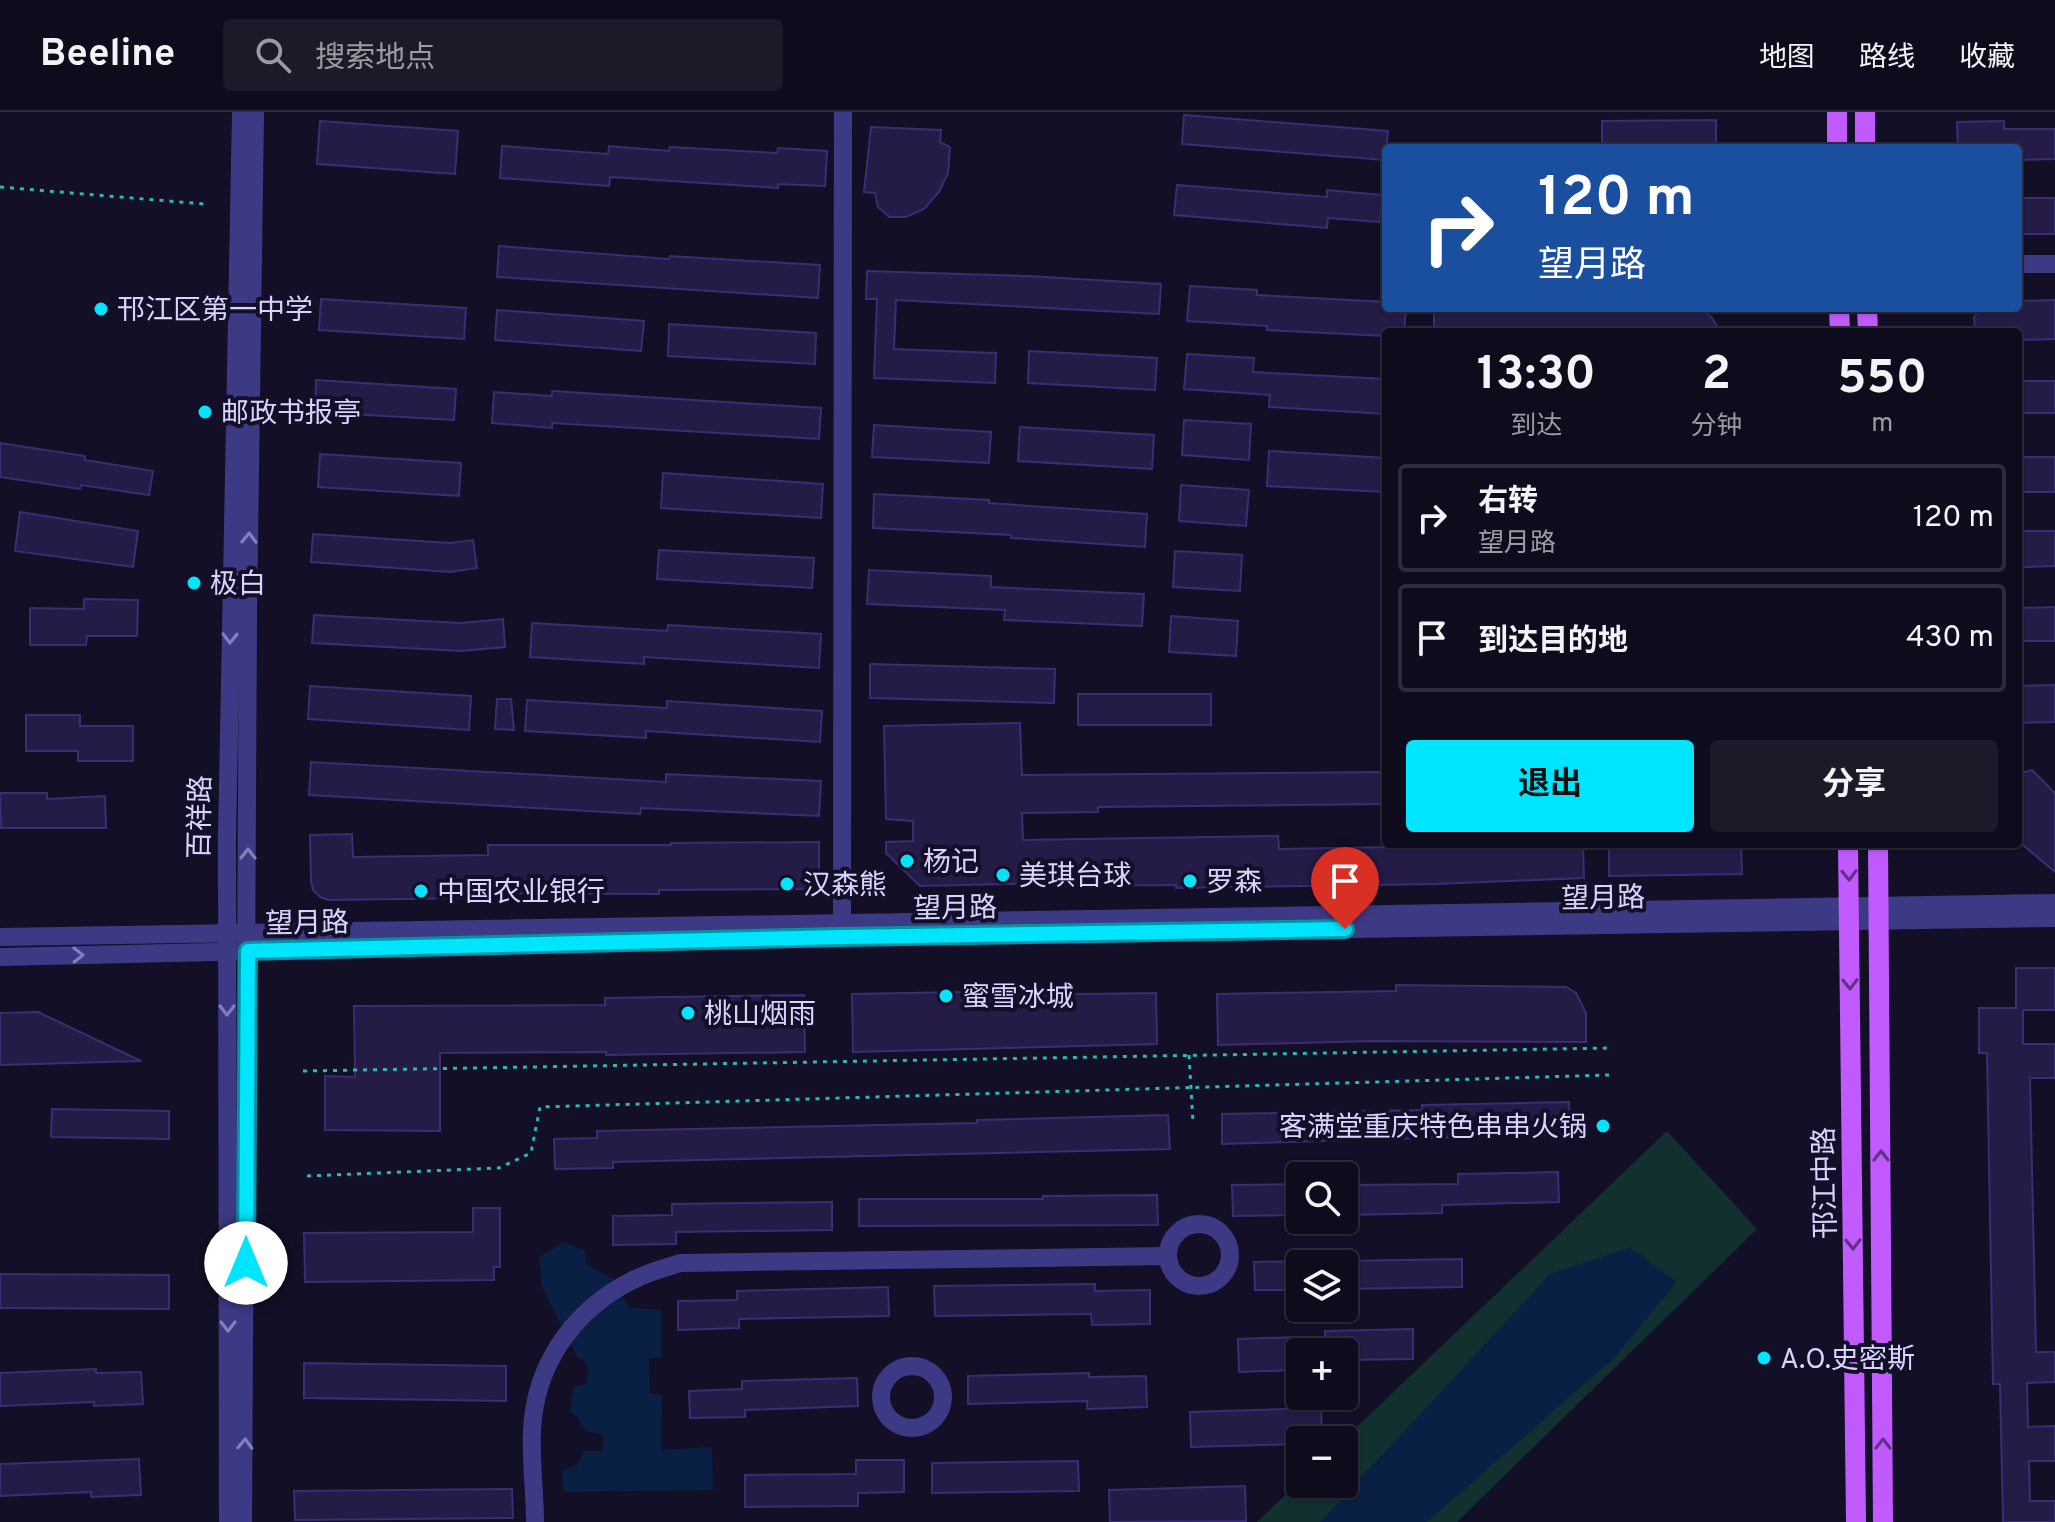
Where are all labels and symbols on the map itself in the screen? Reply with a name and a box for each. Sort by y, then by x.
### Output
place label: 邗江区第一中学 [117,294,313,330]
marker: 邗江区第一中学 [92,300,110,318]
place label: 邮政书报亭 [221,397,361,433]
marker: 邮政书报亭 [196,403,214,421]
one-way arrow [240,531,258,544]
place label: 极白 [210,568,266,604]
marker: 极白 [185,574,203,592]
one-way arrow [221,632,239,645]
street label: 百祥路 [183,775,221,859]
place label: 杨记 [923,846,979,882]
one-way arrow [239,847,257,860]
pin [1311,847,1379,929]
marker: 杨记 [898,852,916,870]
place label: 美琪台球 [1019,860,1131,896]
marker: 美琪台球 [994,866,1012,884]
place label: 罗森 [1206,866,1262,902]
place label: 汉森熊 [803,869,887,905]
one-way arrow [1840,869,1858,882]
marker: 罗森 [1181,872,1199,890]
marker: 汉森熊 [778,875,796,893]
place label: 中国农业银行 [437,876,605,912]
street label: 望月路 [1561,881,1645,919]
marker: 中国农业银行 [412,882,430,900]
street label: 望月路 [913,891,997,929]
street label: 望月路 [265,906,349,944]
one-way arrow [72,946,85,964]
one-way arrow [1841,978,1859,991]
place label: 蜜雪冰城 [962,981,1074,1017]
marker: 蜜雪冰城 [937,987,955,1005]
place label: 桃山烟雨 [704,998,816,1034]
one-way arrow [218,1004,236,1017]
marker: 桃山烟雨 [679,1004,697,1022]
place label: 客满堂重庆特色串串火锅 [1279,1111,1587,1147]
marker: 客满堂重庆特色串串火锅 [1594,1117,1612,1135]
street label: 邗江中路 [1808,1127,1846,1239]
one-way arrow [1872,1149,1890,1162]
position arrow [204,1221,288,1305]
one-way arrow [1844,1238,1862,1251]
one-way arrow [219,1320,237,1333]
place label: A.O.史密斯 [1780,1343,1915,1379]
marker: A.O.史密斯 [1755,1349,1773,1367]
one-way arrow [236,1437,254,1450]
one-way arrow [1874,1437,1892,1450]

